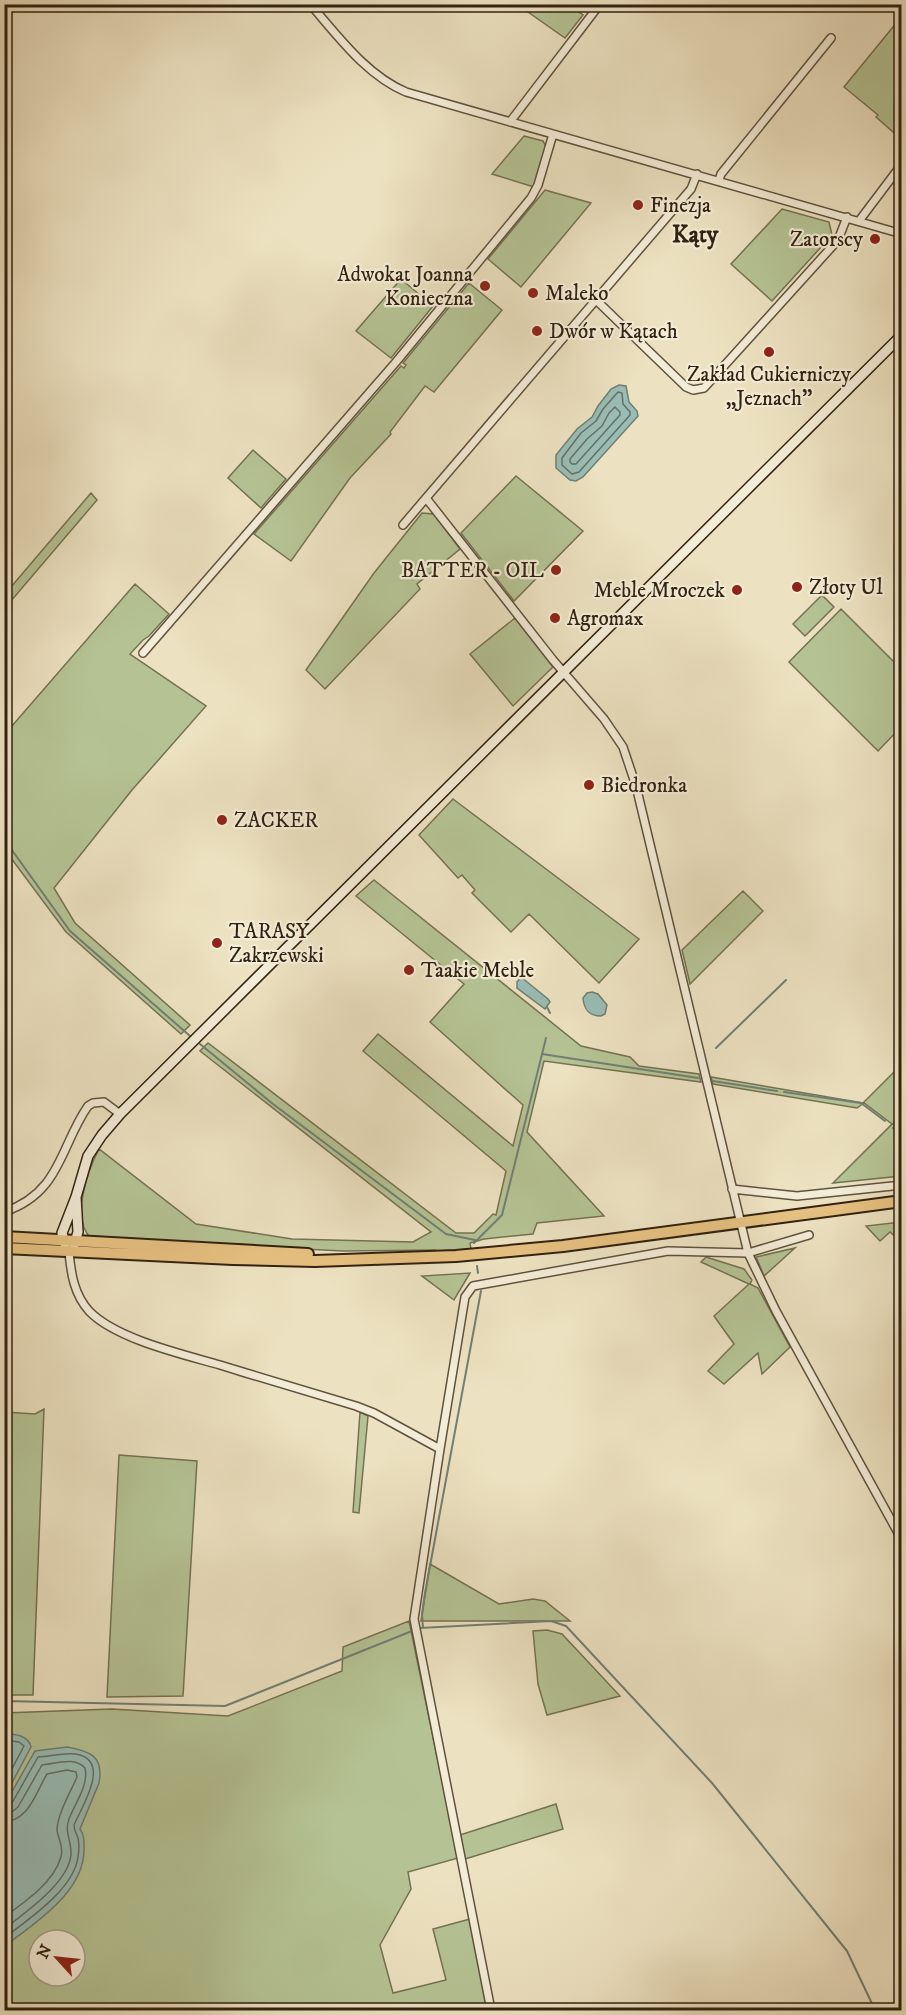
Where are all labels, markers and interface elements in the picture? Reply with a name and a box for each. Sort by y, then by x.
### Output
place label: Finezja [650,193,711,219]
marker: Finezja [631,198,645,212]
district label: Kąty [672,220,719,250]
place label: Zatorscy [790,227,864,253]
marker: Zatorscy [868,232,882,246]
place label: Adwokat Joanna Konieczna [337,262,473,312]
marker: Adwokat Joanna Konieczna [478,279,492,293]
place label: Maleko [545,281,608,307]
marker: Maleko [526,286,540,300]
place label: Dwór w Kątach [549,319,678,345]
marker: Dwór w Kątach [530,324,544,338]
marker: Zakład Cukierniczy „Jeznach” [762,345,776,359]
place label: Zakład Cukierniczy „Jeznach” [687,362,852,412]
place label: BATTER - OIL [401,558,544,584]
marker: BATTER - OIL [549,563,563,577]
place label: Złoty Ul [809,575,883,601]
place label: Meble Mroczek [594,578,726,604]
marker: Złoty Ul [790,580,804,594]
marker: Meble Mroczek [730,583,744,597]
place label: Agromax [567,606,644,632]
marker: Agromax [548,611,562,625]
place label: Biedronka [601,773,687,799]
marker: Biedronka [582,778,596,792]
place label: ZACKER [234,808,318,834]
marker: ZACKER [215,813,229,827]
place label: TARASY Zakrzewski [229,919,324,969]
marker: TARASY Zakrzewski [210,936,224,950]
place label: Taakie Meble [421,958,534,984]
marker: Taakie Meble [402,963,416,977]
north arrow [27,1928,87,1988]
text: N [33,1941,56,1962]

